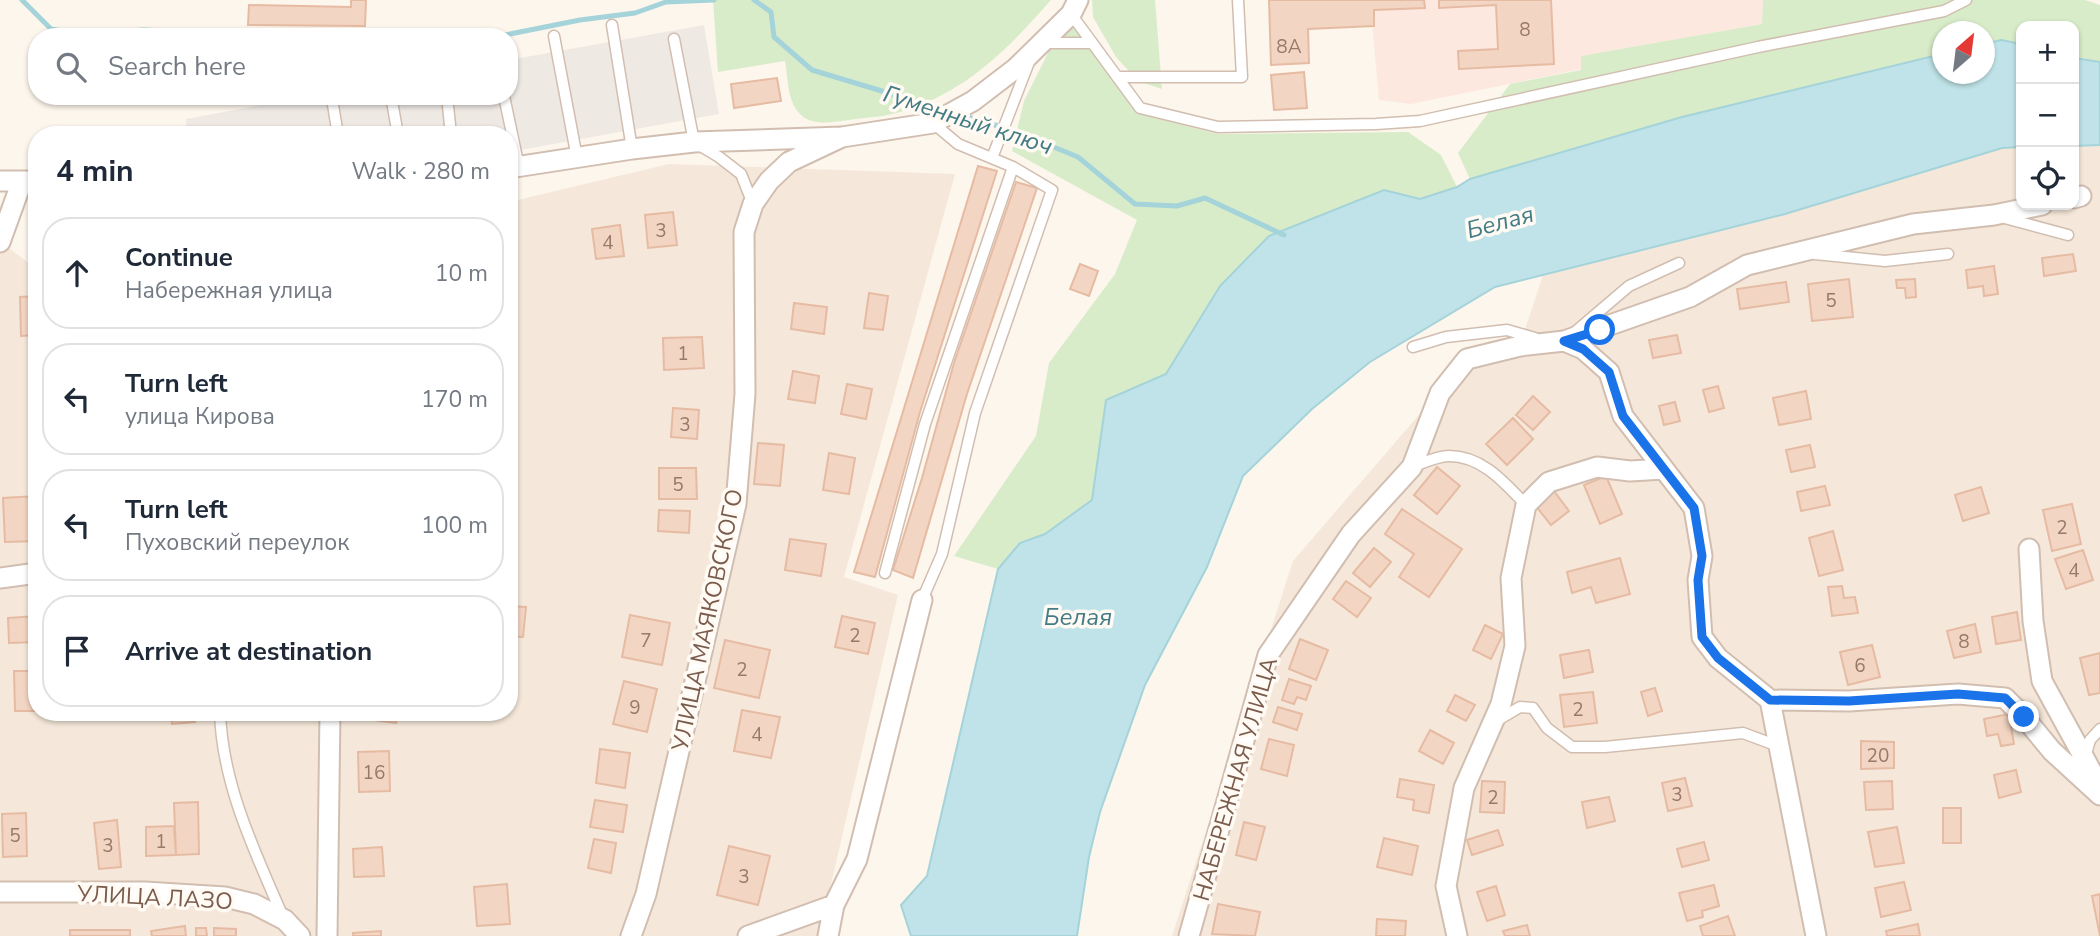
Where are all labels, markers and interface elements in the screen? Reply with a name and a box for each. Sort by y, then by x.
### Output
house number: 8 [1519,17,1531,43]
north arrow [1932,21,1995,84]
map controls [2016,21,2079,210]
button: + [2016,21,2079,84]
search box [28,28,518,105]
house number: 8А [1276,34,1302,60]
icon: search [52,48,90,86]
text: Search here [108,49,246,84]
water label: Гуменный ключ [879,78,1057,162]
button: − [2016,84,2079,147]
button: locate [2016,147,2079,210]
text: 4 min [56,151,134,192]
text: Walk · 280 m [351,156,490,187]
water label: Белая [1463,198,1537,246]
house number: 3 [655,218,667,244]
house number: 4 [602,230,614,256]
text: Continue [125,240,233,275]
icon: ahead [58,254,96,292]
text: 10 m [435,258,488,289]
text: Набережная улица [125,275,333,306]
house number: 5 [1825,288,1837,314]
route start [1584,314,1615,345]
house number: 1 [677,341,689,367]
text: Turn left [125,366,228,401]
icon: left [58,380,96,418]
text: 170 m [421,384,488,415]
text: улица Кирова [125,401,275,432]
house number: 3 [679,412,691,438]
house number: 5 [672,472,684,498]
street label: УЛИЦА МАЯКОВСКОГО [664,486,750,755]
text: Turn left [125,492,228,527]
icon: left [58,506,96,544]
text: 100 m [421,510,488,541]
house number: 2 [2056,515,2068,541]
text: Пуховский переулок [125,527,349,558]
house number: 4 [2068,558,2080,584]
water label: Белая [1044,601,1112,633]
house number: 2 [849,623,861,649]
house number: 7 [640,628,652,654]
house number: 8 [1958,629,1970,655]
icon: arrive [58,632,96,670]
text: Arrive at destination [125,634,372,669]
street label: НАБЕРЕЖНАЯ УЛИЦА [1186,653,1285,905]
house number: 6 [1854,653,1866,679]
house number: 2 [736,657,748,683]
house number: 9 [629,695,641,721]
house number: 2 [1572,697,1584,723]
route end [2008,701,2039,732]
house number: 4 [751,722,763,748]
house number: 20 [1867,743,1889,769]
house number: 16 [363,760,385,786]
house number: 3 [1671,782,1683,808]
house number: 2 [1487,785,1499,811]
house number: 5 [9,823,21,849]
house number: 1 [155,829,167,855]
house number: 3 [102,833,114,859]
house number: 3 [738,864,750,890]
street label: УЛИЦА ЛАЗО [75,878,234,917]

